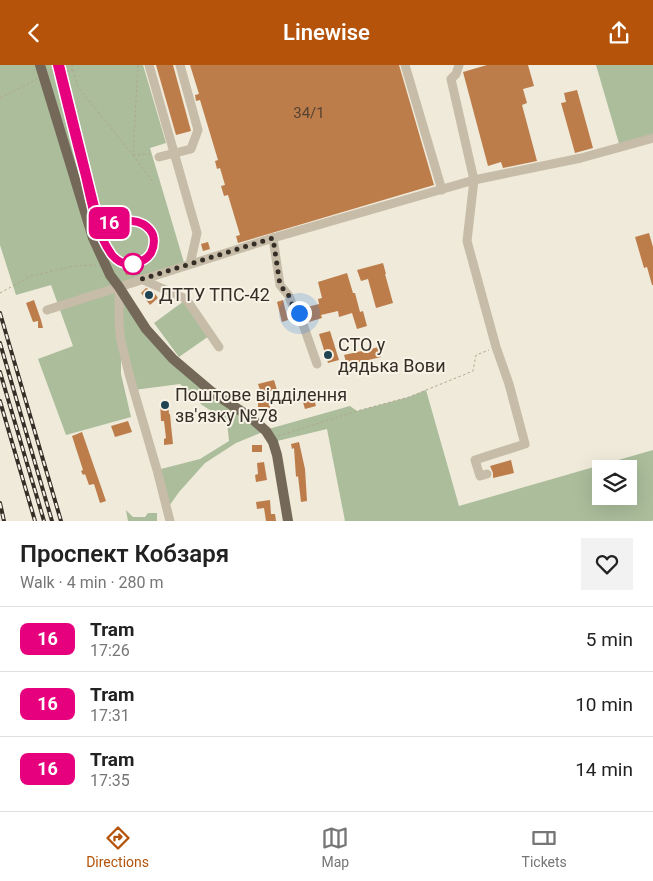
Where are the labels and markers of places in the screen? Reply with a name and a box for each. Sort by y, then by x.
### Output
unlabelled marker [122,253,144,275]
place label: ДТТУ ТПС-42 [159,284,270,305]
marker: ДТТУ ТПС-42 [143,289,155,301]
place label: СТО у дядька Вови [338,334,446,376]
marker: СТО у дядька Вови [322,349,334,361]
place label: Поштове відділення зв'язку №78 [175,384,347,426]
marker: Поштове відділення зв'язку №78 [159,399,171,411]

